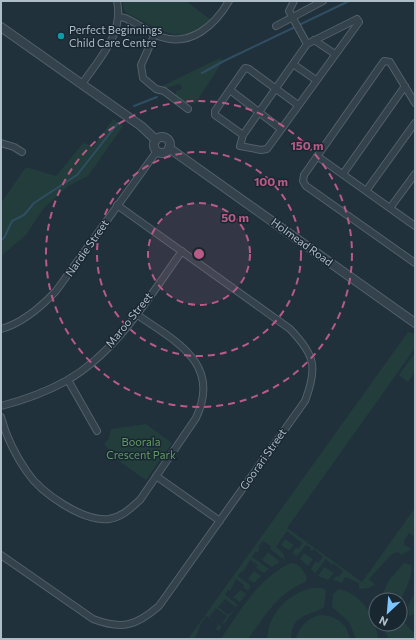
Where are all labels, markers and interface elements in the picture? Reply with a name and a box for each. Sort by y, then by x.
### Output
place label: Perfect Beginnings Child Care Centre [69,23,162,49]
marker: Perfect Beginnings Child Care Centre [56,31,66,41]
text: 150 m [290,138,324,152]
text: 100 m [254,174,288,188]
text: 50 m [221,210,249,224]
street label: Holmead Road [269,215,336,268]
street label: Nardie Street [62,216,111,279]
centre of rings [192,247,206,261]
street label: Maroo Street [103,289,155,350]
street label: Goorari Street [237,425,289,492]
park label: Boorala Crescent Park [106,435,176,461]
north arrow [368,592,408,632]
text: N [377,614,390,629]

